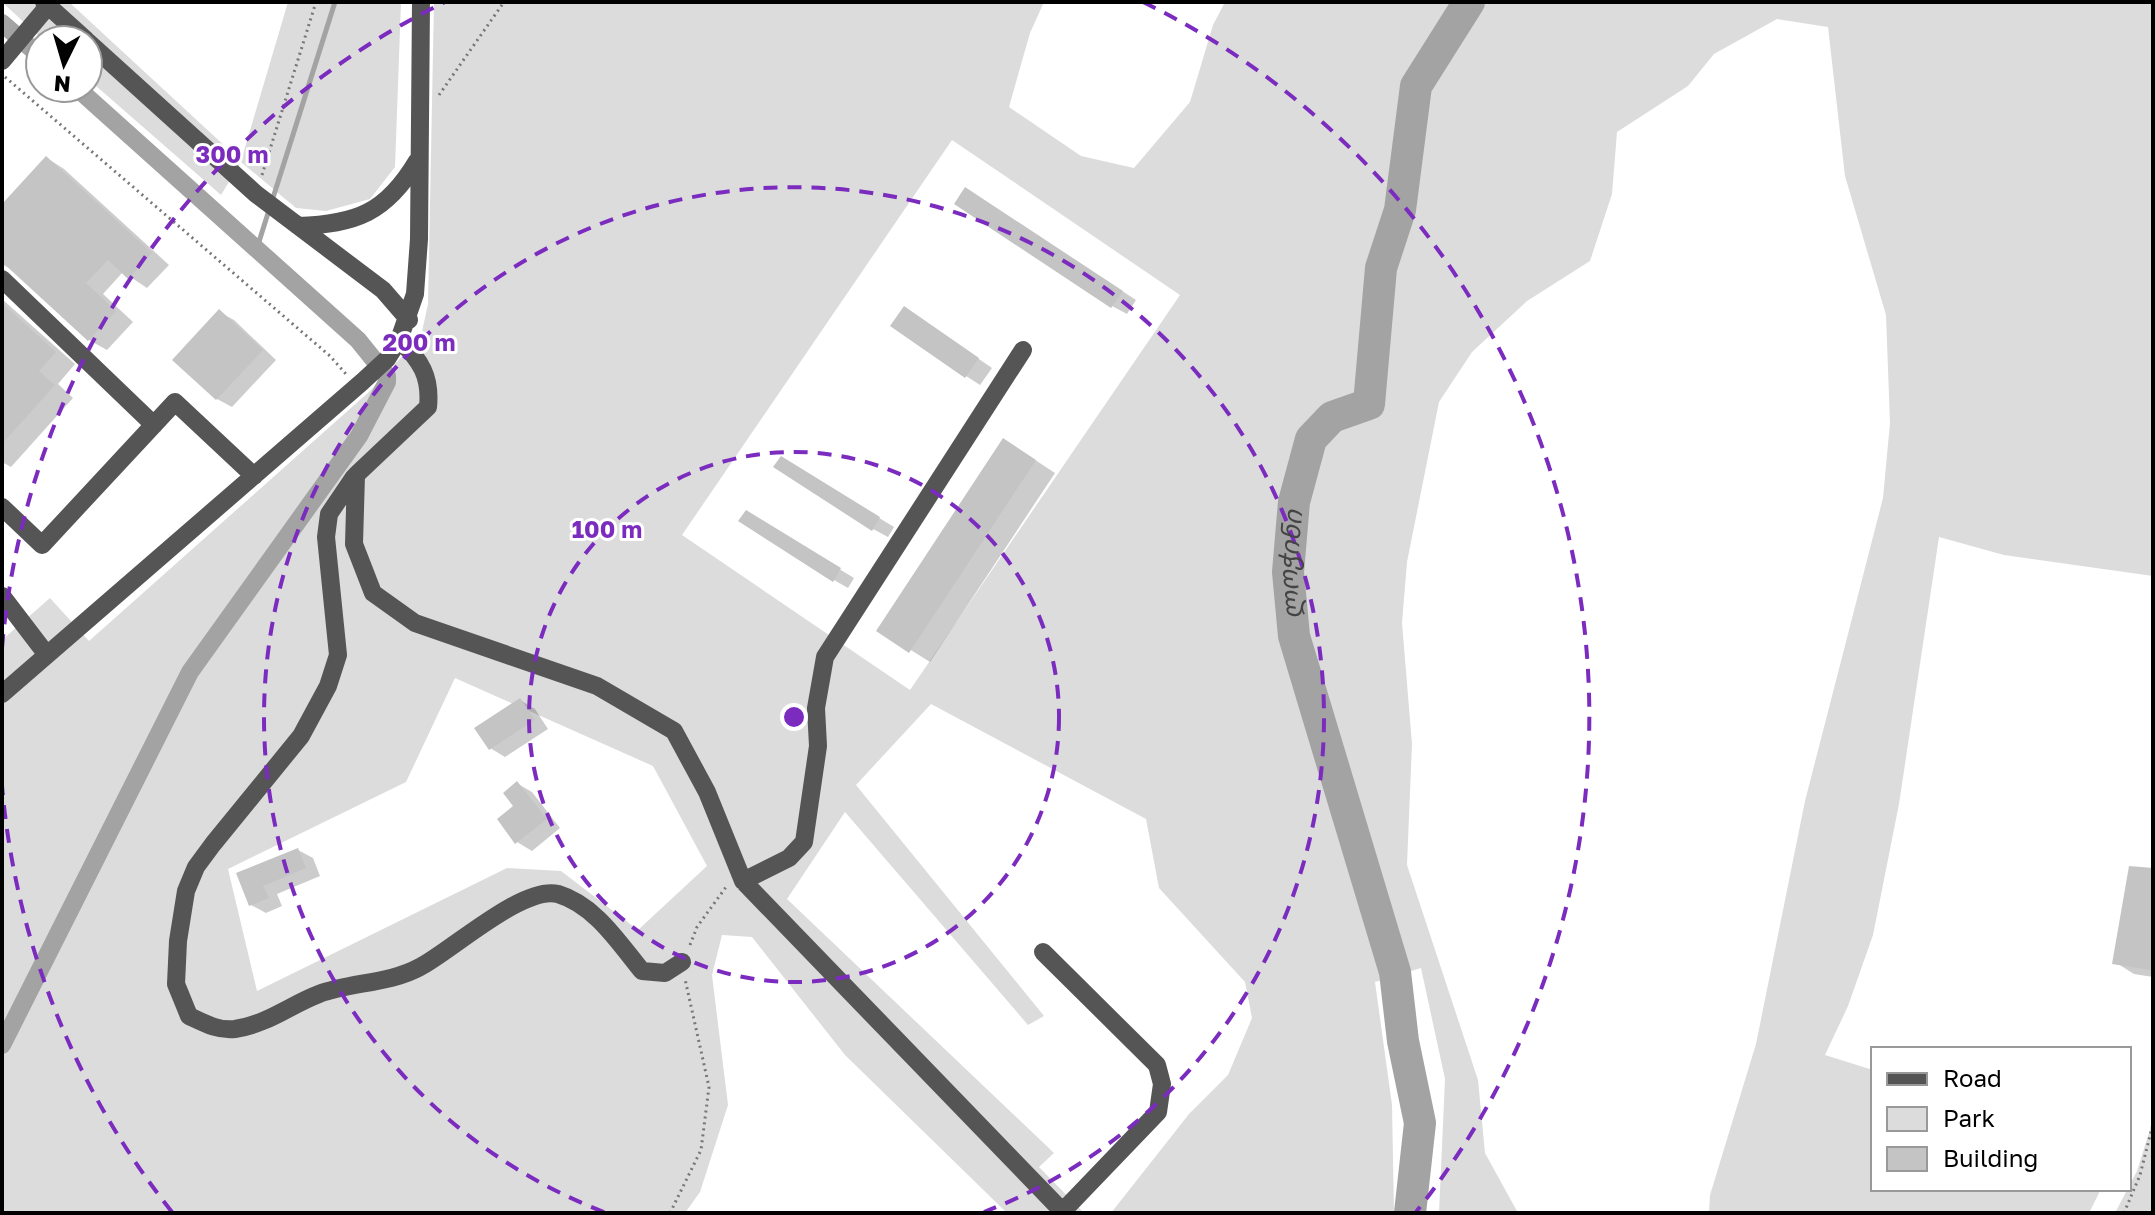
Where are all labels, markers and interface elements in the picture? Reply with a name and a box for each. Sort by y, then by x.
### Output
north arrow [24,24,104,104]
text: N [53,70,72,99]
text: 300 m [196,139,268,168]
text: 200 m [383,327,455,356]
water label: ლოჭინი [1272,508,1308,621]
text: 100 m [572,514,642,543]
centre of rings [780,703,808,731]
legend [1871,1047,2131,1191]
text: Road [1943,1063,2002,1092]
text: Park [1943,1103,1995,1132]
text: Building [1943,1143,2038,1172]

